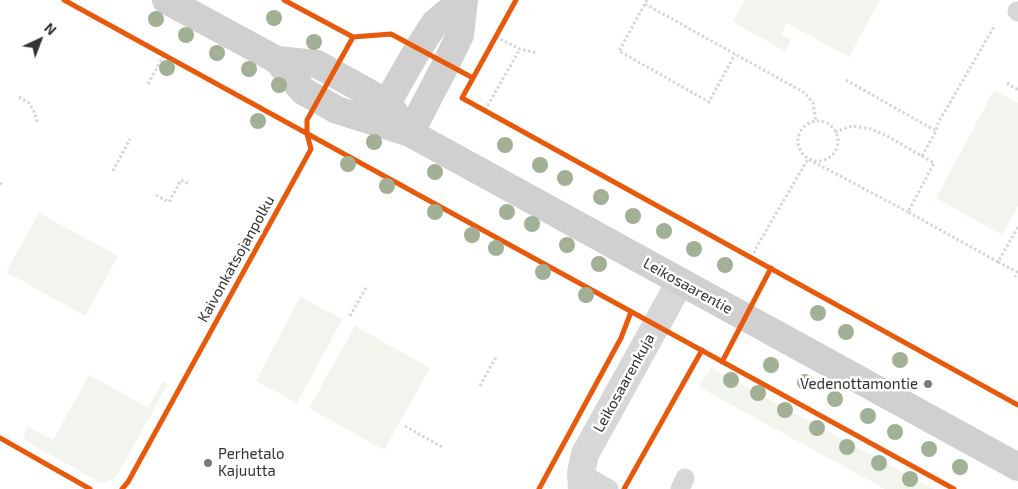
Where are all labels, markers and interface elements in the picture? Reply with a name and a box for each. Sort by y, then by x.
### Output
north arrow [15,15,65,65]
text: N [41,19,60,38]
street label: Kaivonkatsojanpolku [194,192,278,326]
street label: Leikosaarentie [640,254,736,318]
street label: Leikosaarenkuja [589,330,659,436]
place label: Vedenottamontie [800,375,918,393]
marker: Vedenottamontie [922,378,934,390]
place label: Perhetalo Kajuutta [218,445,285,480]
marker: Perhetalo Kajuutta [202,457,214,469]

